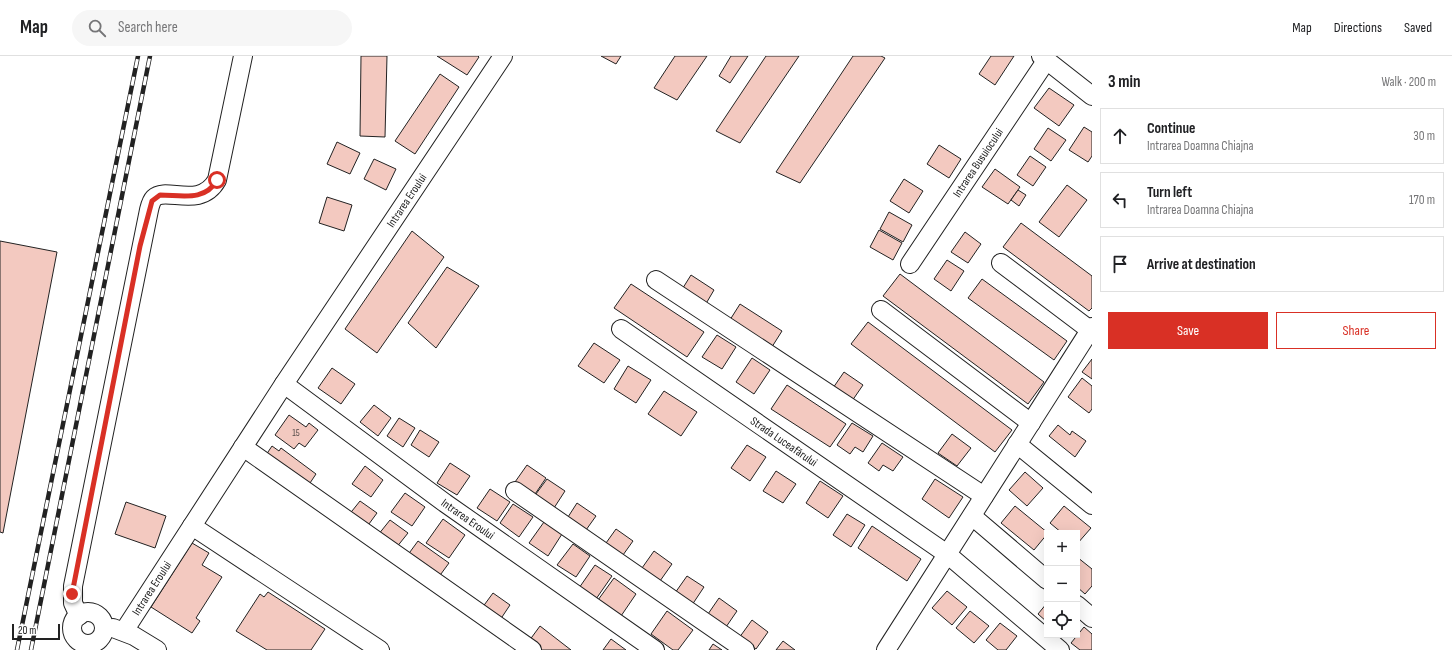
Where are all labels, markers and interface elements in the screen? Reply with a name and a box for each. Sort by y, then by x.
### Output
search box [72,10,352,46]
text: Map [20,16,48,39]
icon: search [86,17,108,39]
text: Search here [118,18,178,37]
text: Map [1292,19,1312,36]
text: Directions [1334,19,1382,36]
text: Saved [1404,19,1432,36]
text: 3 min [1108,72,1141,92]
text: Walk · 200 m [1381,74,1436,90]
text: Continue [1147,119,1196,138]
street label: Intrarea Busuiocului [950,125,1007,200]
icon: ahead [1109,125,1131,147]
text: 30 m [1413,128,1435,144]
text: Intrarea Doamna Chiajna [1147,138,1254,154]
route start [208,171,226,189]
street label: Intrarea Eroului [384,171,430,231]
text: Turn left [1147,183,1192,202]
icon: left [1109,189,1131,211]
text: 170 m [1409,192,1435,208]
text: Intrarea Doamna Chiajna [1147,202,1254,218]
icon: arrive [1109,253,1131,275]
text: Arrive at destination [1147,255,1256,274]
button: Save [1108,312,1268,349]
button: Share [1276,312,1436,349]
street label: Strada Luceafărului [747,414,820,470]
house number: 15 [292,427,300,439]
street label: Intrarea Eroului [438,496,497,543]
map controls [1044,530,1080,638]
button: + [1044,530,1080,566]
street label: Intrarea Eroului [129,559,175,618]
button: − [1044,566,1080,602]
route end [63,585,81,603]
button: locate [1044,602,1080,638]
scale bar [12,622,60,641]
text: 20 m [18,624,36,637]

